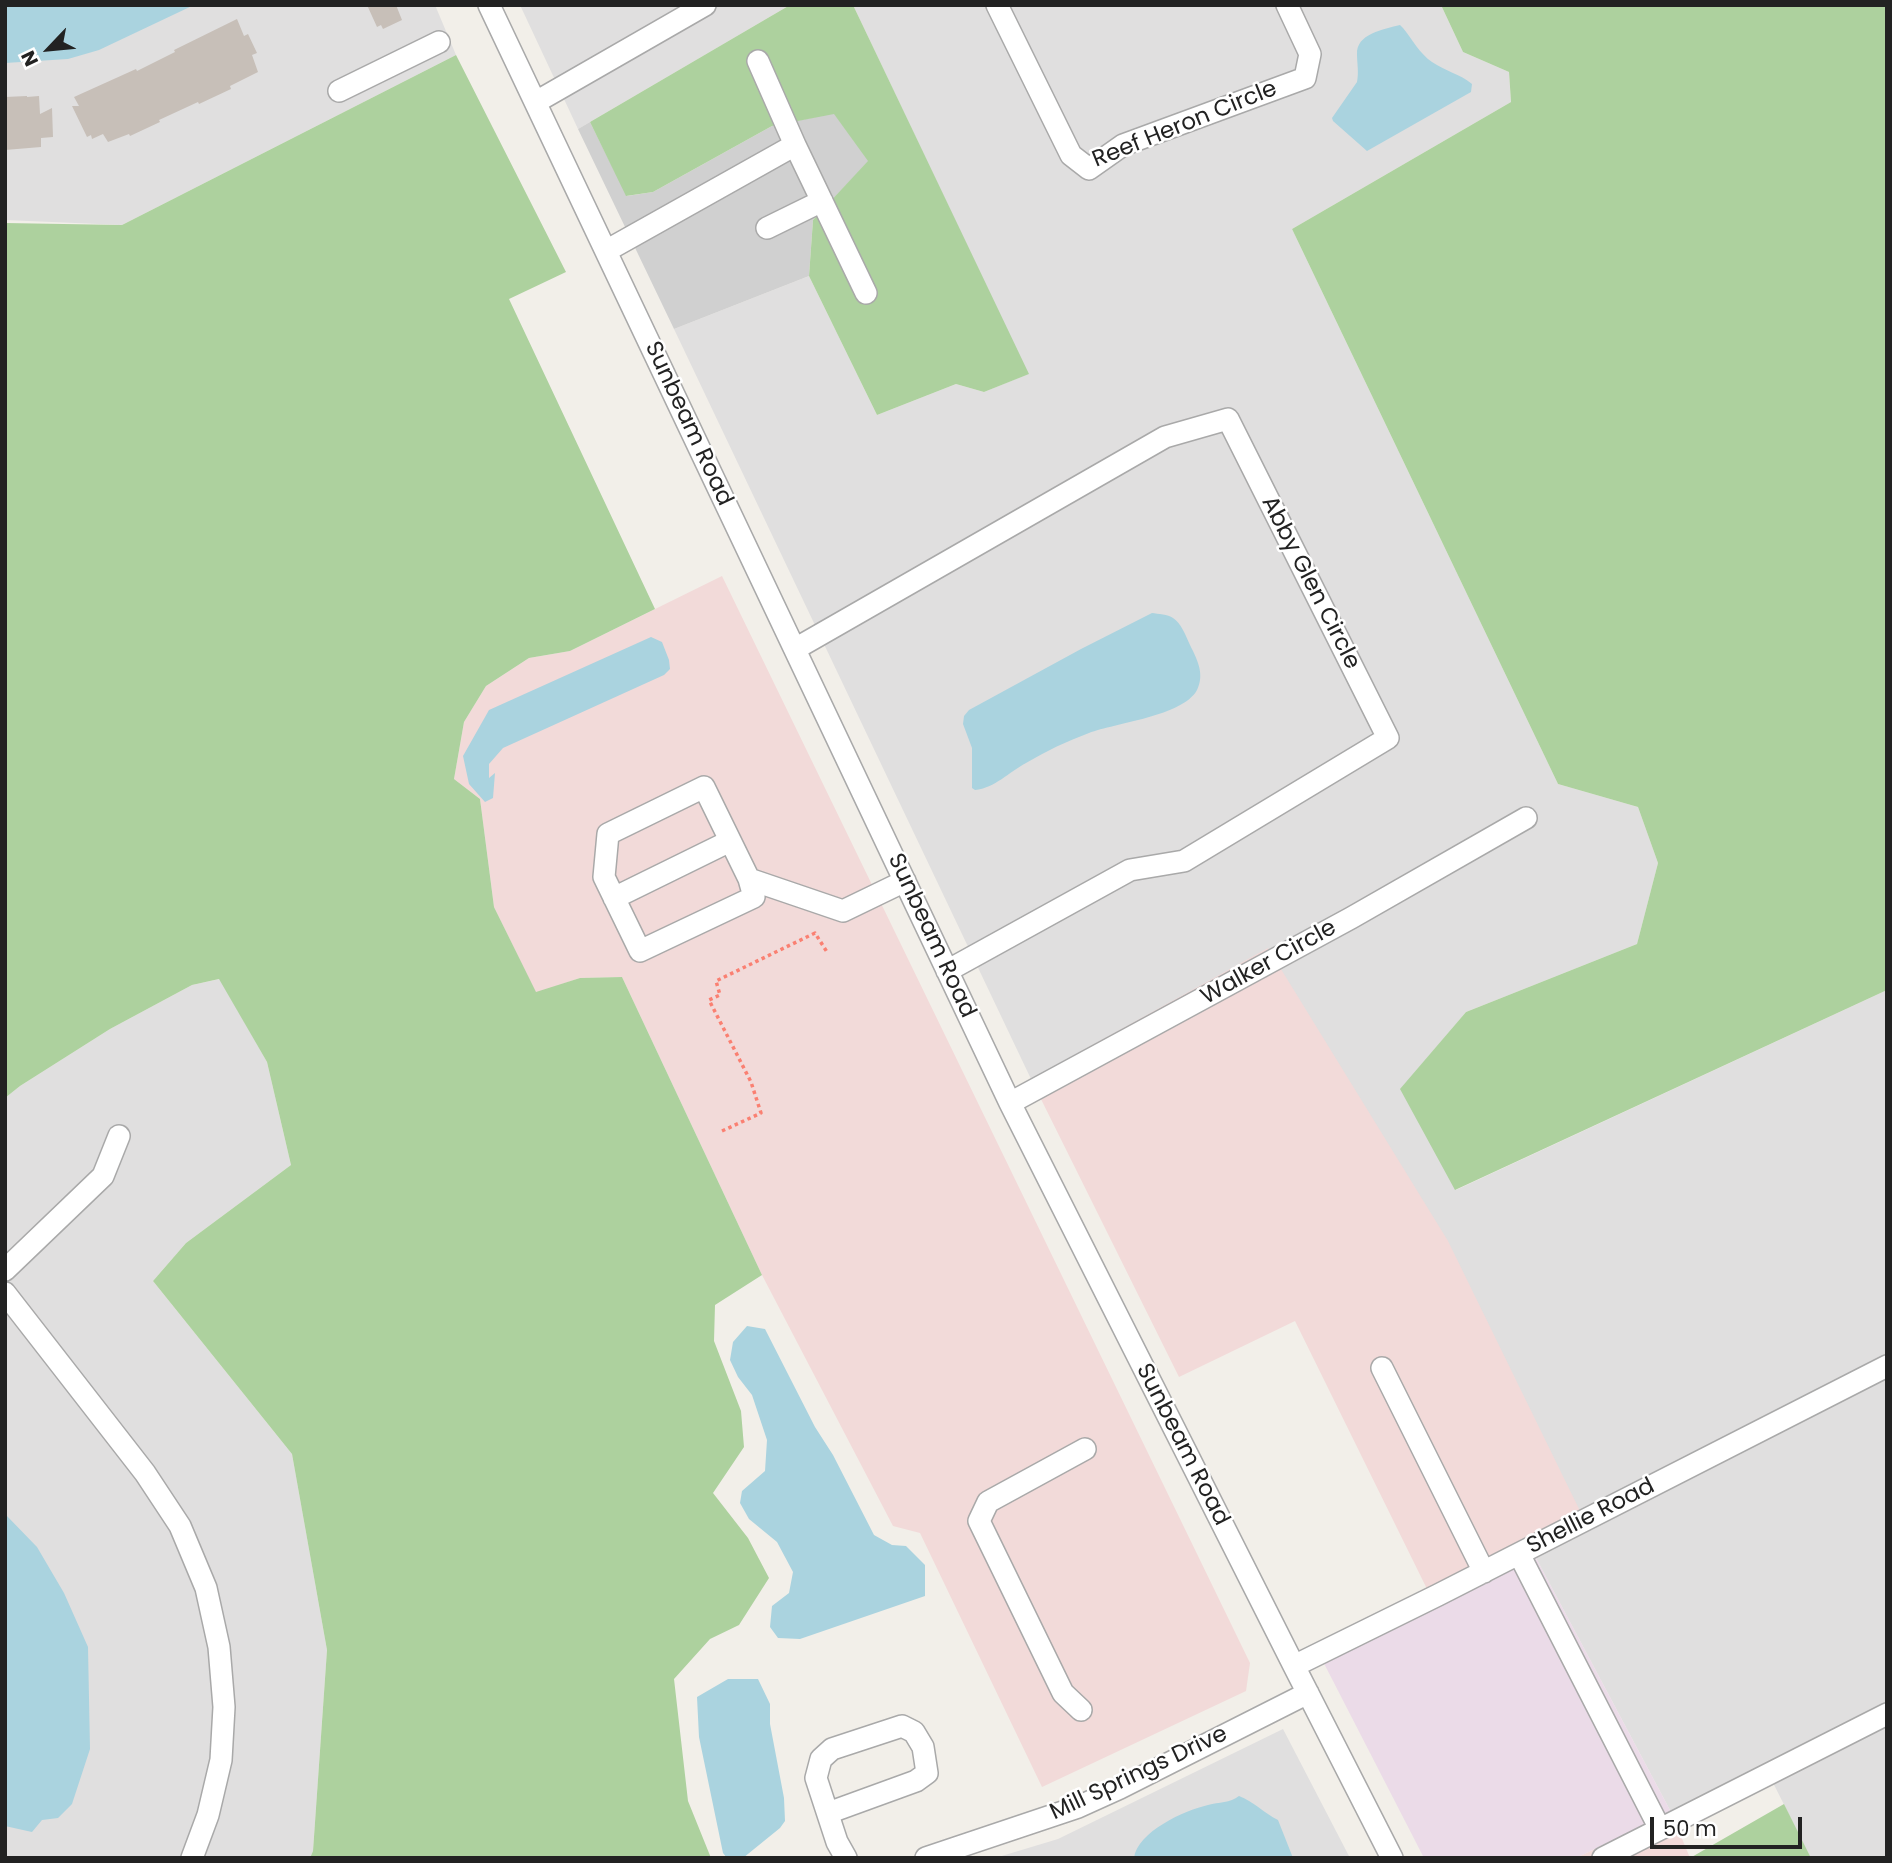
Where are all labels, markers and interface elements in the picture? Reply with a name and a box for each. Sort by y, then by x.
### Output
north arrow [14,14,84,84]
text: N [14,46,45,71]
street label: Reef Heron Circle [1089,75,1281,175]
street label: Sunbeam Road [638,338,738,510]
street label: Abby Glen Circle [1255,492,1365,674]
street label: Sunbeam Road [881,850,981,1022]
street label: Walker Circle [1197,914,1341,1012]
street label: Sunbeam Road [1129,1359,1235,1531]
street label: Shellie Road [1523,1473,1659,1561]
street label: Mill Springs Drive [1046,1721,1232,1827]
scale bar [1654,1804,1806,1848]
text: 50 m [1663,1814,1717,1843]

